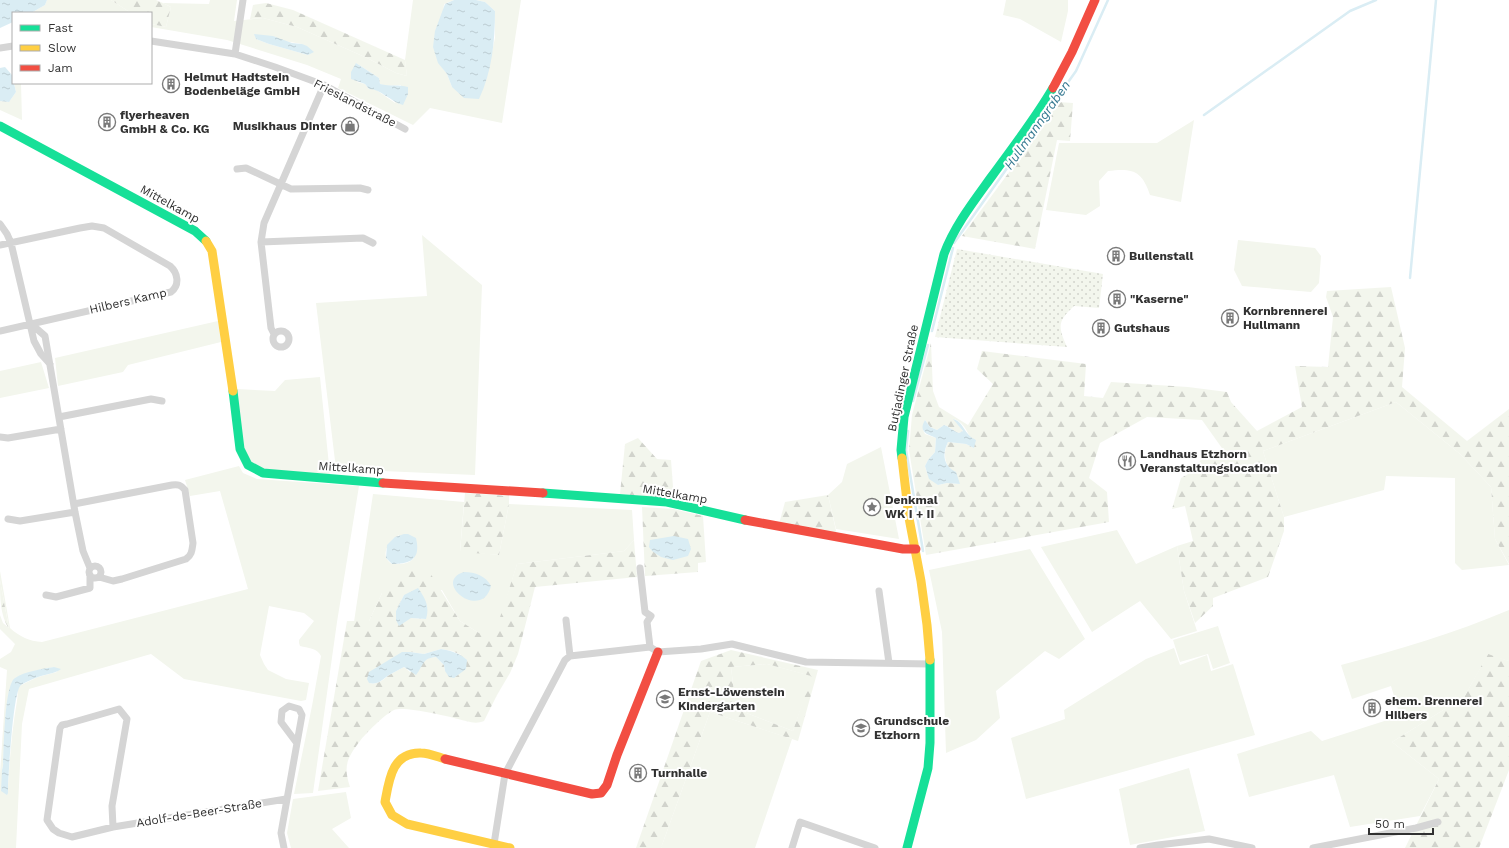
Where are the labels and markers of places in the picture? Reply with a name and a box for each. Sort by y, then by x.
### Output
place label: Helmut Hadtstein Bodenbeläge GmbH [184,70,300,98]
building icon: Helmut Hadtstein Bodenbeläge GmbH [161,74,181,94]
place label: flyerheaven GmbH & Co. KG [120,108,209,136]
building icon: flyerheaven GmbH & Co. KG [97,112,117,132]
shop icon: Musikhaus Dinter [340,116,360,136]
place label: Musikhaus Dinter [233,119,338,133]
building icon: Bullenstall [1106,246,1126,266]
place label: Bullenstall [1129,249,1193,263]
building icon: "Kaserne" [1107,289,1127,309]
place label: "Kaserne" [1130,292,1189,306]
place label: Kornbrennerei Hullmann [1243,304,1328,332]
building icon: Kornbrennerei Hullmann [1220,308,1240,328]
building icon: Gutshaus [1091,318,1111,338]
place label: Gutshaus [1114,321,1171,335]
place label: Landhaus Etzhorn Veranstaltungslocation [1140,447,1278,475]
restaurant icon: Landhaus Etzhorn Veranstaltungslocation [1117,451,1137,471]
place label: Denkmal WK I + II [885,493,938,521]
place icon: Denkmal WK I + II [862,497,882,517]
place label: Ernst-Löwenstein Kindergarten [678,685,785,713]
school or university icon: Ernst-Löwenstein Kindergarten [655,689,675,709]
place label: ehem. Brennerei Hilbers [1385,694,1482,722]
building icon: ehem. Brennerei Hilbers [1362,698,1382,718]
place label: Grundschule Etzhorn [874,714,949,742]
school or university icon: Grundschule Etzhorn [851,718,871,738]
building icon: Turnhalle [628,763,648,783]
place label: Turnhalle [651,766,707,780]

